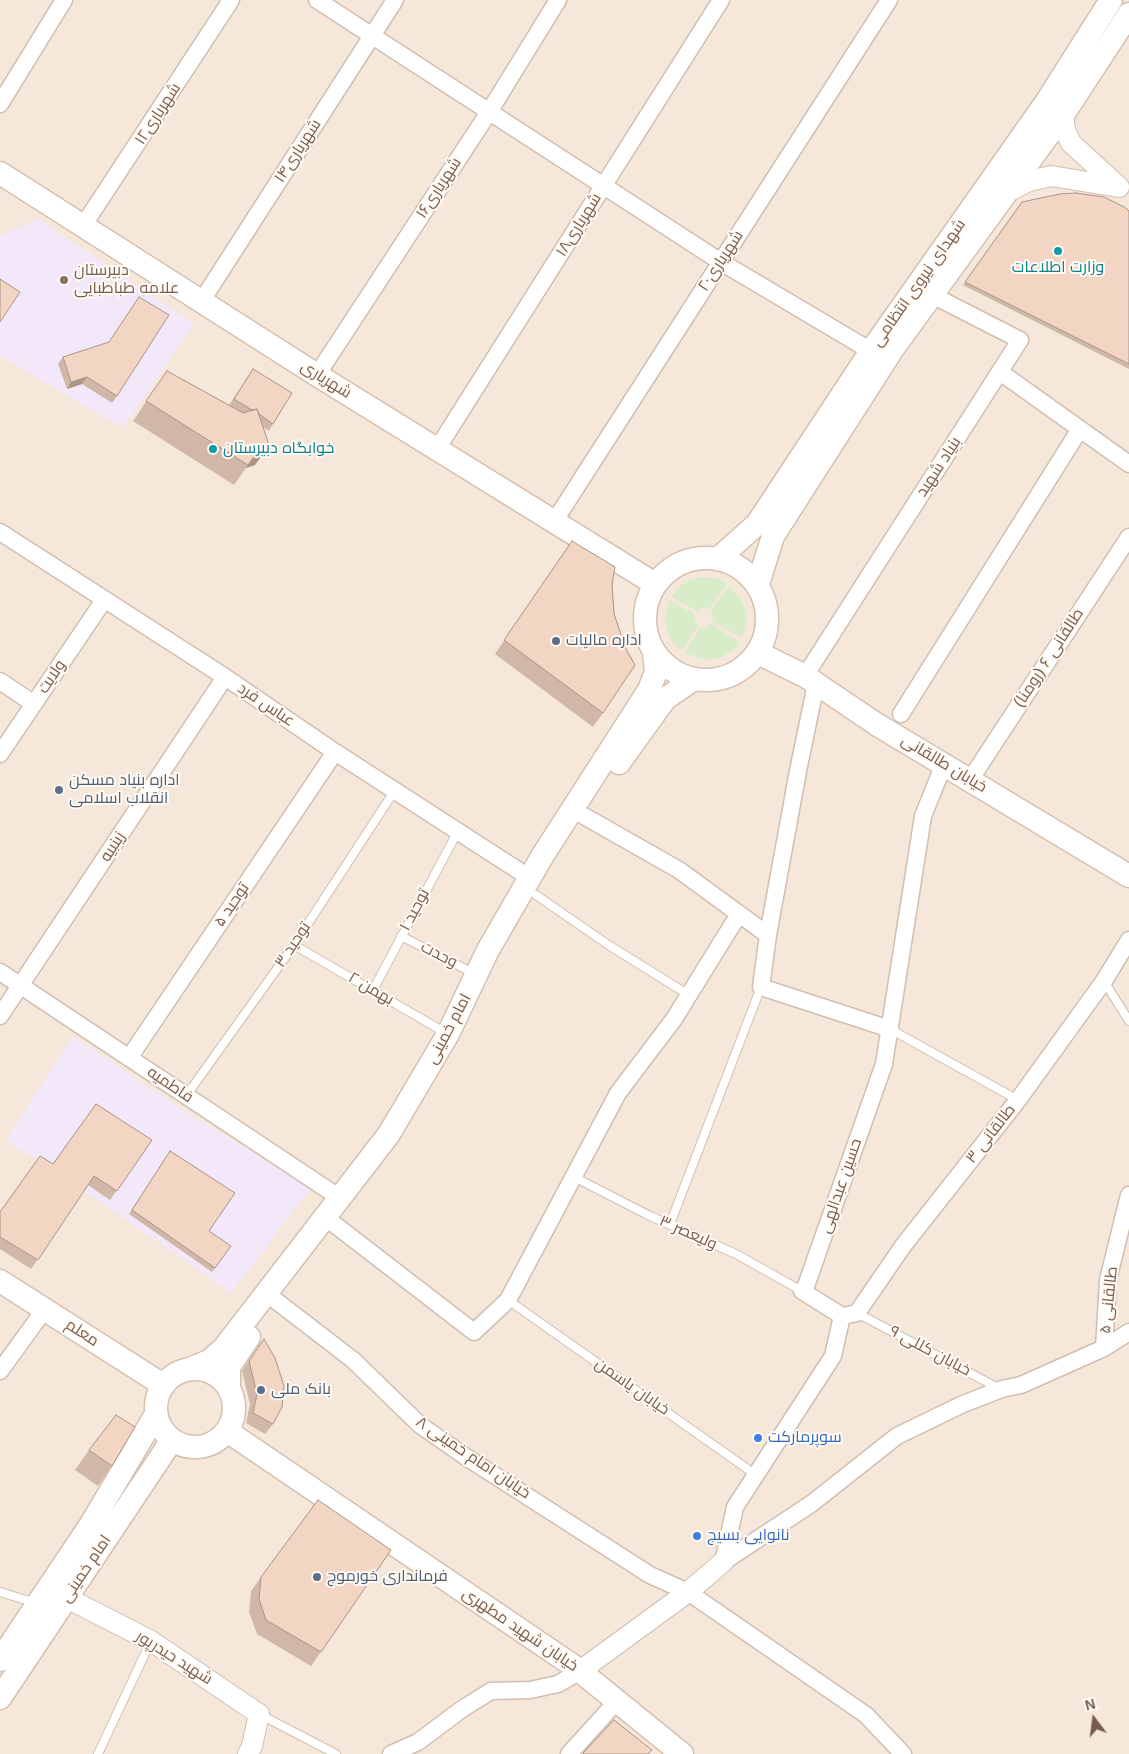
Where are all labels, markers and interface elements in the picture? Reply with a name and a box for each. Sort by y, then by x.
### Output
street label: شهریاری۱۲ [131,80,185,148]
street label: شهریاری۱۴ [270,116,326,186]
street label: شهریاری۱۶ [412,154,466,222]
street label: شهریاری۱۸ [552,190,606,260]
street label: شهدای نیروی انتظامی [868,216,970,350]
street label: شهریاری۲۰ [694,227,748,295]
marker: وزارت اطلاعات [1052,245,1064,257]
place label: وزارت اطلاعات [1012,258,1104,278]
place label: دبیرستان علامه طباطبایی [74,261,179,299]
marker: دبیرستان علامه طباطبایی [58,274,70,286]
street label: شهریاری [297,357,355,403]
street label: بنیاد شهید [913,433,965,501]
place label: خوابگاه دبیرستان [223,439,334,459]
marker: خوابگاه دبیرستان [207,443,219,455]
street label: طالقانی ۶ (رومنا) [1010,605,1088,711]
place label: اداره مالیات [566,631,642,651]
marker: اداره مالیات [550,635,562,647]
street label: ولایت [34,657,70,697]
street label: عباس فرد [234,679,298,731]
street label: خیابان طالقانی [898,731,990,797]
place label: اداره بنیاد مسکن انقلاب اسلامی [69,771,180,809]
marker: اداره بنیاد مسکن انقلاب اسلامی [53,784,65,796]
street label: زینبیه [96,828,130,866]
street label: توحید ۵ [210,879,254,931]
street label: توحید ۱ [396,886,434,934]
street label: توحید ۳ [271,919,315,971]
street label: وحدت [417,938,461,972]
street label: بهمن ۲ [345,968,397,1010]
street label: امام خمینی [422,991,476,1067]
street label: فاطمیه [143,1063,197,1107]
street label: طالقانی ۳ [962,1101,1020,1167]
street label: حسین عبدالهی [816,1136,866,1236]
street label: ولیعصر ۳ [656,1212,720,1254]
street label: طالقانی ۵ [1096,1265,1122,1335]
street label: معلم [62,1315,102,1351]
street label: خیابان کللی ۹ [886,1322,974,1380]
street label: خیابان یاسمن [591,1354,673,1420]
place label: بانک ملی [271,1380,331,1400]
marker: بانک ملی [255,1384,267,1396]
street label: خیابان امام خمینی ۸ [412,1413,534,1503]
place label: سوپرمارکت [768,1428,842,1448]
marker: سوپرمارکت [752,1432,764,1444]
place label: نانوایی بسیج [707,1526,789,1546]
marker: نانوایی بسیج [691,1530,703,1542]
street label: امام خمینی [57,1532,115,1606]
place label: فرمانداری خورموج [327,1567,448,1587]
marker: فرمانداری خورموج [311,1571,323,1583]
street label: خیابان شهید مطهری [458,1584,582,1676]
street label: شهید حیدرپور [132,1627,216,1689]
north arrow [1069,1694,1119,1744]
text: N [1083,1695,1097,1714]

